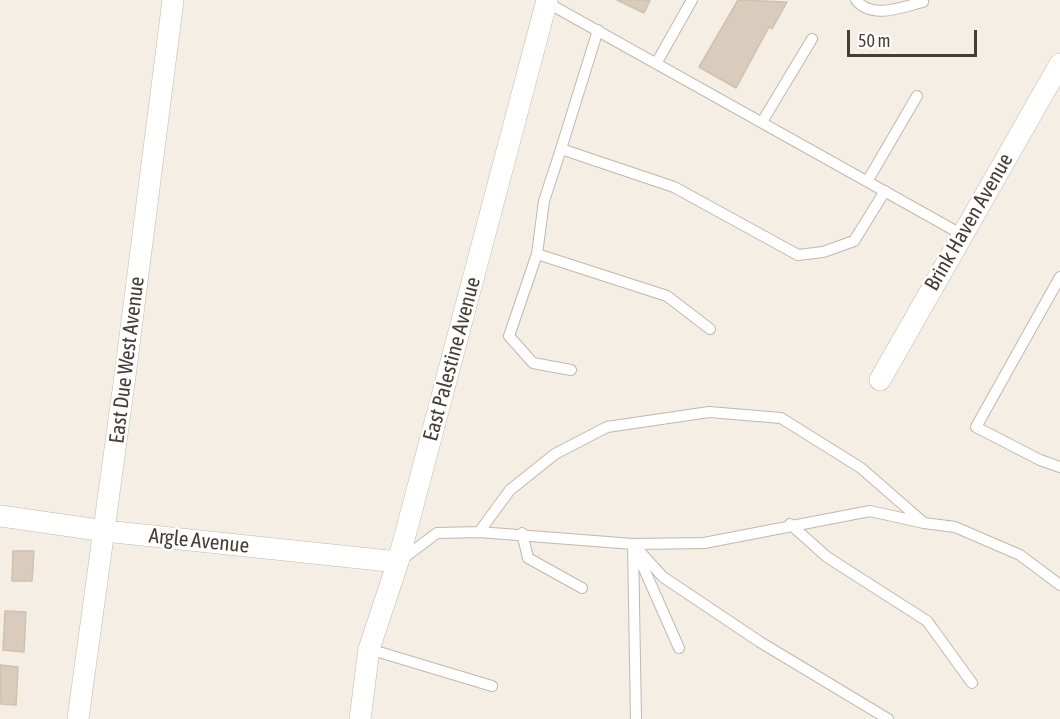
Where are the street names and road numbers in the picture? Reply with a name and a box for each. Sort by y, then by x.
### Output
street label: Brink Haven Avenue [919,149,1019,295]
street label: East Palestine Avenue [418,274,486,444]
street label: East Due West Avenue [104,275,150,445]
street label: Argle Avenue [148,523,250,559]

